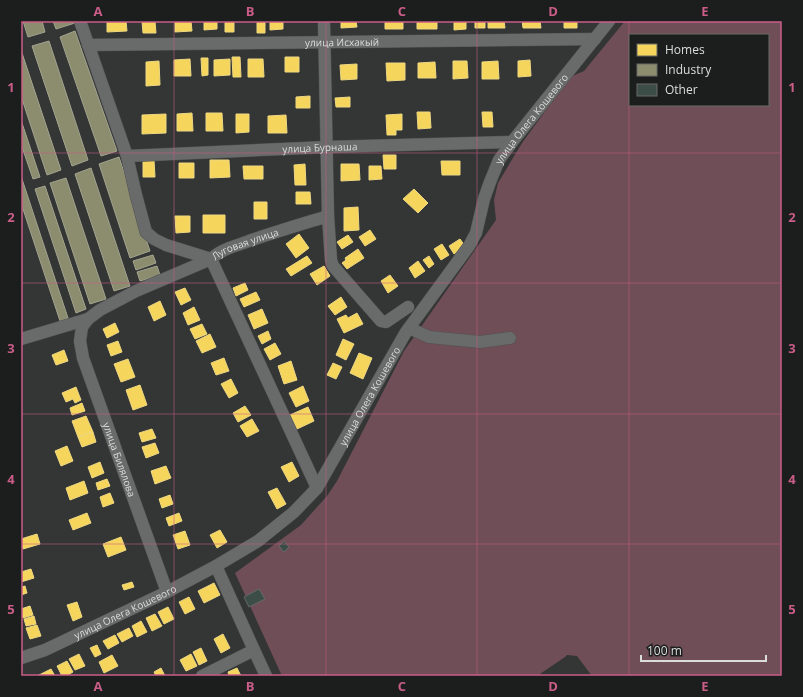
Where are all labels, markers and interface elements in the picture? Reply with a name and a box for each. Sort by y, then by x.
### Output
text: A [94,2,103,20]
text: B [246,2,255,20]
text: C [398,2,406,20]
text: D [548,2,558,20]
text: E [701,2,709,20]
legend [629,34,769,106]
street label: улица Исхакый [305,35,379,49]
text: Homes [665,41,705,58]
text: Industry [665,61,712,78]
street label: улица Олега Кошевого [491,71,571,166]
text: 1 [7,78,15,96]
text: 1 [788,78,796,96]
text: Other [665,81,698,98]
street label: улица Бурнаша [282,139,358,156]
text: 2 [7,208,15,226]
text: 2 [788,208,796,226]
street label: Луговая улица [208,225,280,263]
text: 3 [7,339,15,357]
text: 3 [788,339,796,357]
street label: улица Олега Кошевого [336,344,403,448]
street label: улица Билялова [100,420,139,499]
text: 4 [7,470,15,488]
text: 4 [788,470,796,488]
street label: улица Олега Кошевого [72,581,179,642]
text: 5 [7,600,15,618]
text: 5 [788,600,796,618]
scale bar [641,637,766,663]
text: 100 m [647,642,682,659]
text: A [94,677,103,695]
text: B [246,677,255,695]
text: C [398,677,406,695]
text: D [548,677,558,695]
text: E [701,677,709,695]

